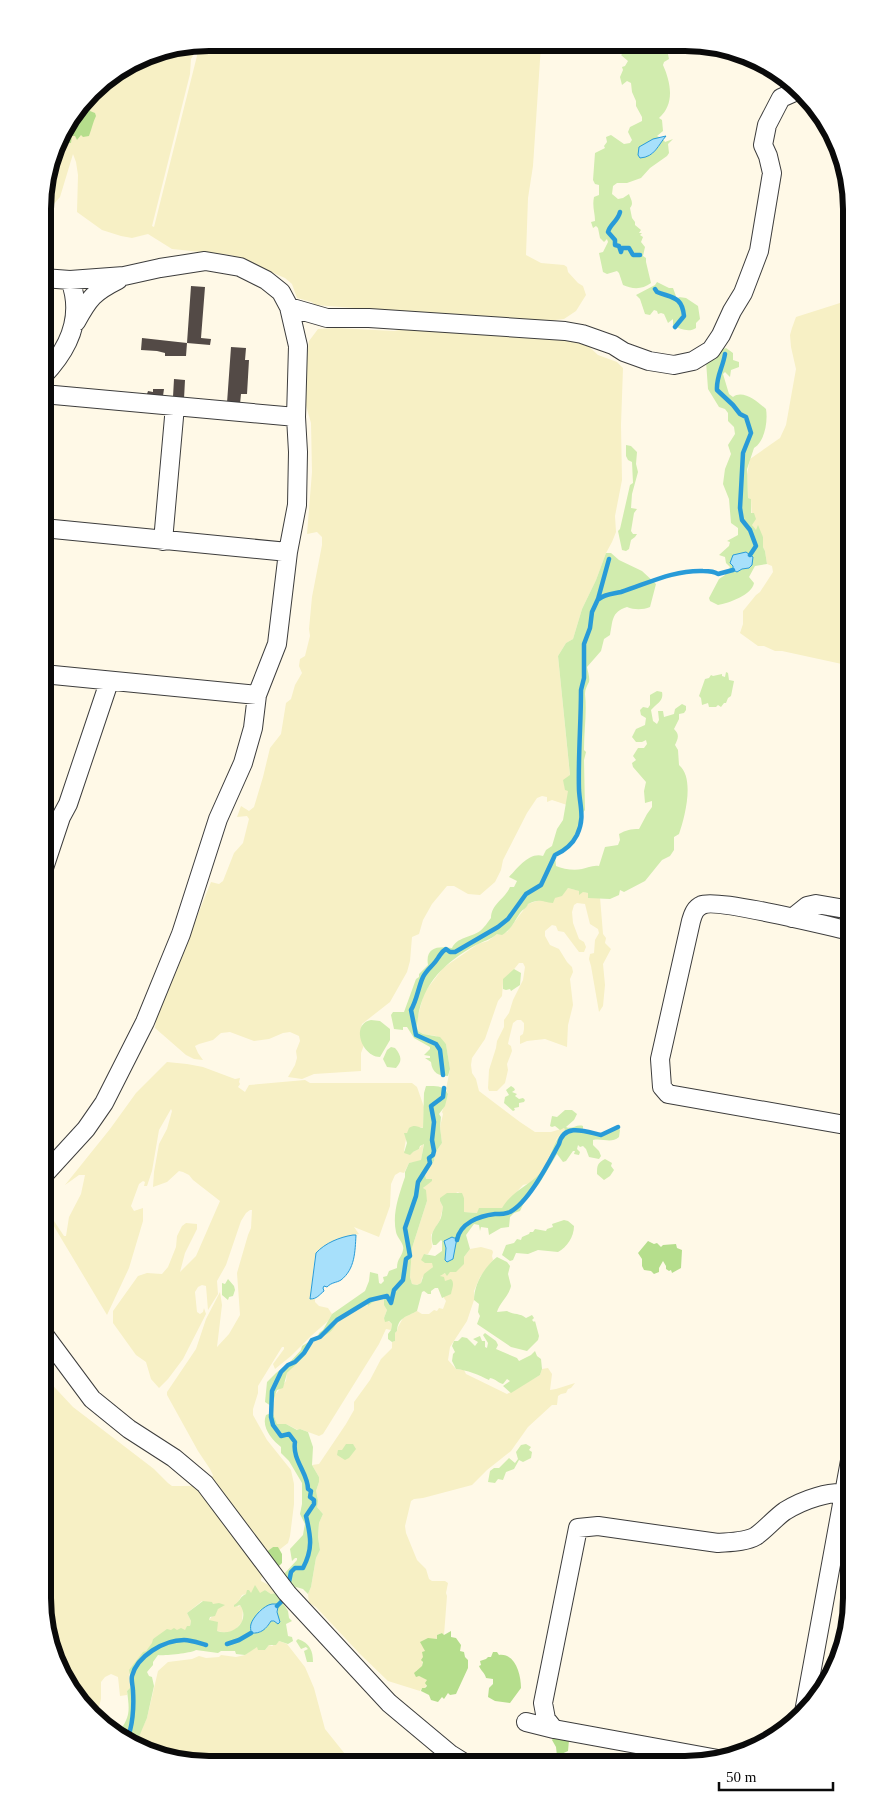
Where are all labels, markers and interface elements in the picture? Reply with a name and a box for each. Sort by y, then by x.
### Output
scale bar [719,1760,833,1792]
text: 50 m [726,1769,757,1785]

